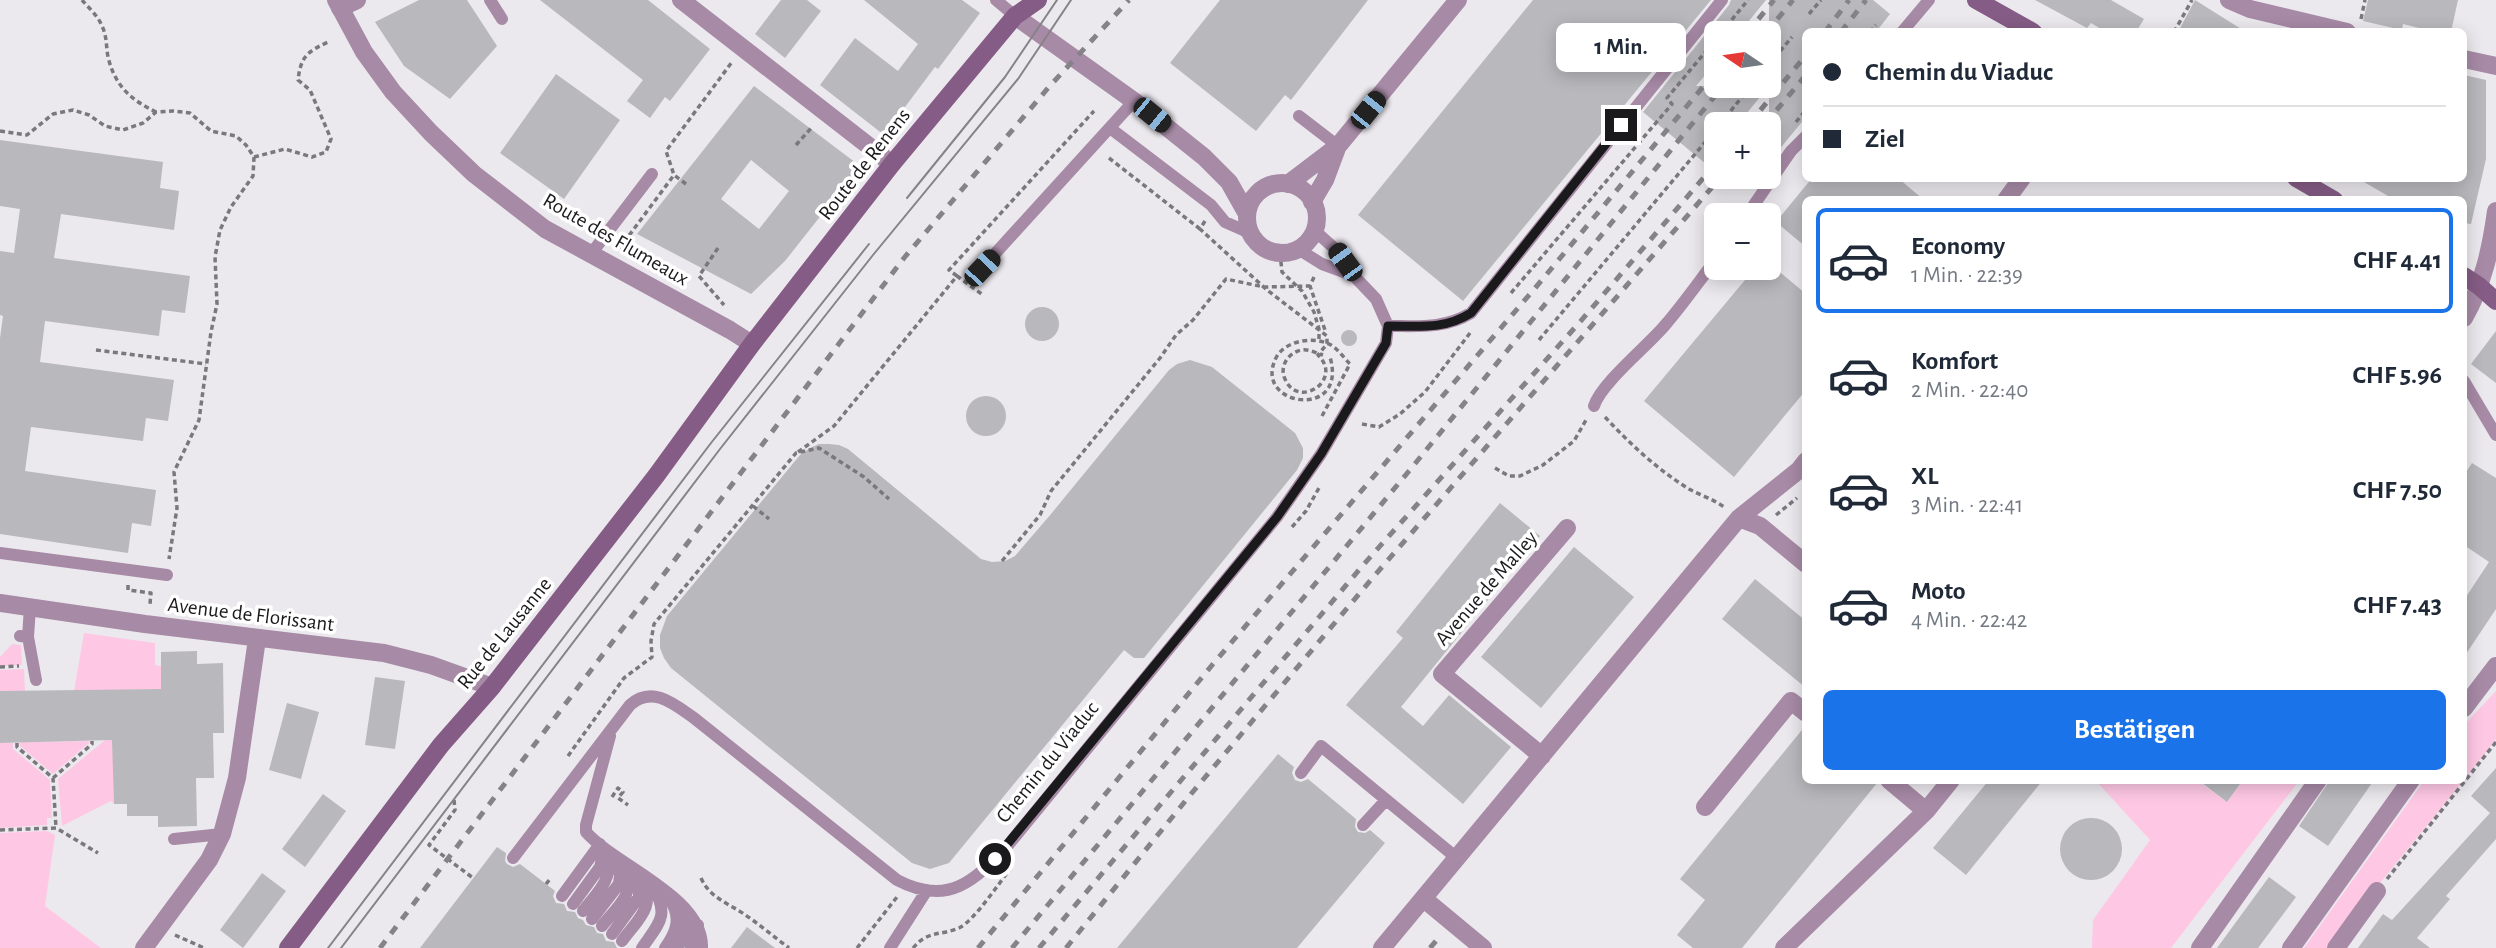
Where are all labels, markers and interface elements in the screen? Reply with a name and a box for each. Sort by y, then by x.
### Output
north arrow [1704,21,1782,98]
map controls [1704,21,1781,280]
callout: 1 Min. [1556,24,1686,72]
text: 1 Min. [1594,36,1648,59]
text: Chemin du Viaduc [1865,59,2053,85]
car [1347,87,1390,133]
car [1130,94,1175,136]
street label: Route de Renens [815,105,914,224]
route end [1605,109,1637,141]
button: + [1704,112,1781,189]
text: Ziel [1865,126,1905,152]
street label: Route des Flumeaux [539,189,692,290]
button: − [1704,203,1781,280]
icon: car [1827,229,1890,292]
text: Economy [1911,233,2005,259]
car [1325,239,1366,285]
car [960,245,1005,291]
text: CHF 4.41 [2353,247,2442,273]
text: 1 Min. · 22:39 [1911,264,2023,287]
icon: car [1827,344,1890,407]
text: Komfort [1911,348,1998,374]
text: CHF 5.96 [2352,362,2442,388]
text: 2 Min. · 22:40 [1911,379,2028,402]
icon: car [1827,459,1890,522]
text: XL [1911,463,1938,489]
text: CHF 7.50 [2353,477,2442,503]
text: 3 Min. · 22:41 [1911,494,2023,517]
street label: Avenue de Malley [1431,527,1541,649]
street label: Rue de Lausanne [453,574,556,693]
icon: car [1827,574,1890,637]
text: Moto [1911,578,1966,604]
text: CHF 7.43 [2353,592,2442,618]
street label: Avenue de Florissant [167,594,336,635]
text: 4 Min. · 22:42 [1911,609,2027,632]
button: Bestätigen [1823,690,2446,770]
street label: Chemin du Viaduc [992,698,1102,827]
route start [979,843,1011,875]

